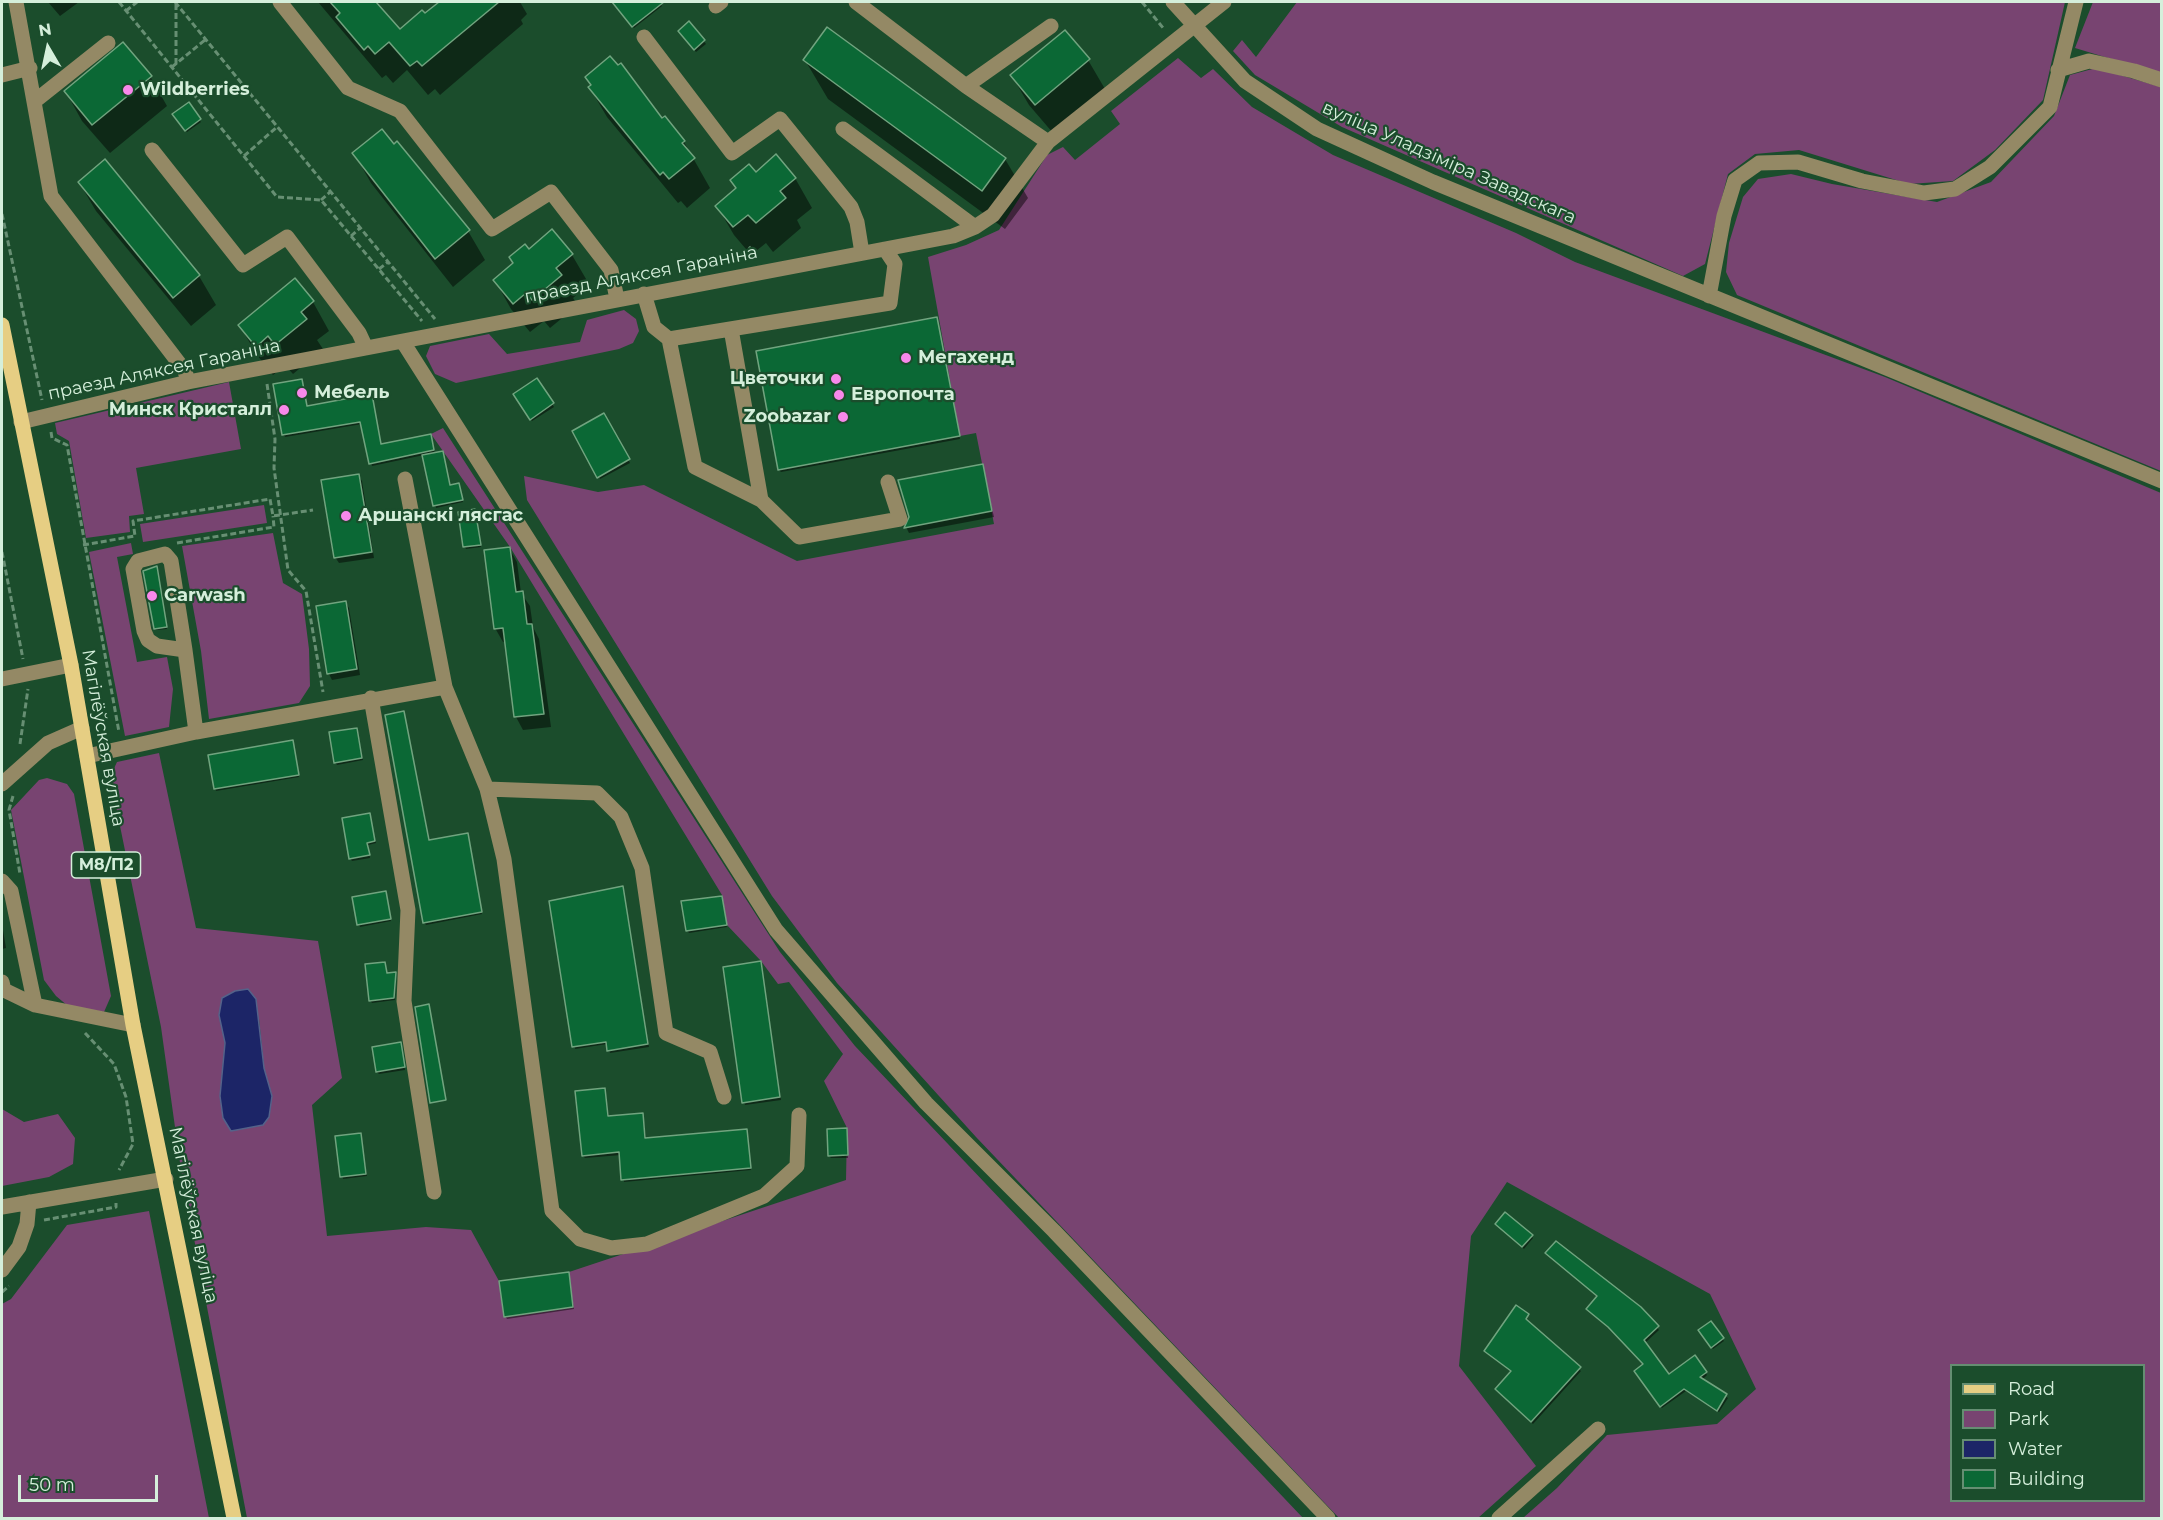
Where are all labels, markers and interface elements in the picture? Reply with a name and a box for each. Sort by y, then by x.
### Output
north arrow [18,18,78,78]
text: N [37,19,53,40]
place label: Wildberries [140,79,250,101]
marker: Wildberries [121,83,135,97]
street label: вуліца Уладзіміра Завадскага [1319,97,1579,229]
street label: праезд Аляксея Гараніна [523,242,759,308]
street label: праезд Аляксея Гараніна [46,335,282,405]
place label: Мегахенд [918,347,1014,369]
marker: Мегахенд [899,351,913,365]
place label: Цветочки [730,368,824,390]
marker: Цветочки [829,372,843,386]
place label: Мебель [314,382,389,404]
place label: Европочта [851,384,955,406]
marker: Мебель [295,386,309,400]
marker: Европочта [832,388,846,402]
place label: Минск Кристалл [109,399,272,421]
marker: Минск Кристалл [277,403,291,417]
place label: Zoobazar [743,406,831,428]
marker: Zoobazar [836,410,850,424]
place label: Аршанскі лясгас [358,505,523,527]
marker: Аршанскі лясгас [339,509,353,523]
place label: Carwash [164,585,246,607]
marker: Carwash [145,589,159,603]
street label: Магілёўская вуліца [77,648,129,828]
road number: М8/П2 [72,852,140,878]
street label: Магілёўская вуліца [164,1125,222,1305]
legend [1950,1364,2145,1502]
text: Road [2008,1378,2055,1400]
text: Park [2008,1408,2049,1430]
text: Water [2008,1438,2063,1460]
scale bar [21,1463,160,1501]
text: Building [2008,1468,2085,1490]
text: 50 m [29,1474,75,1496]

